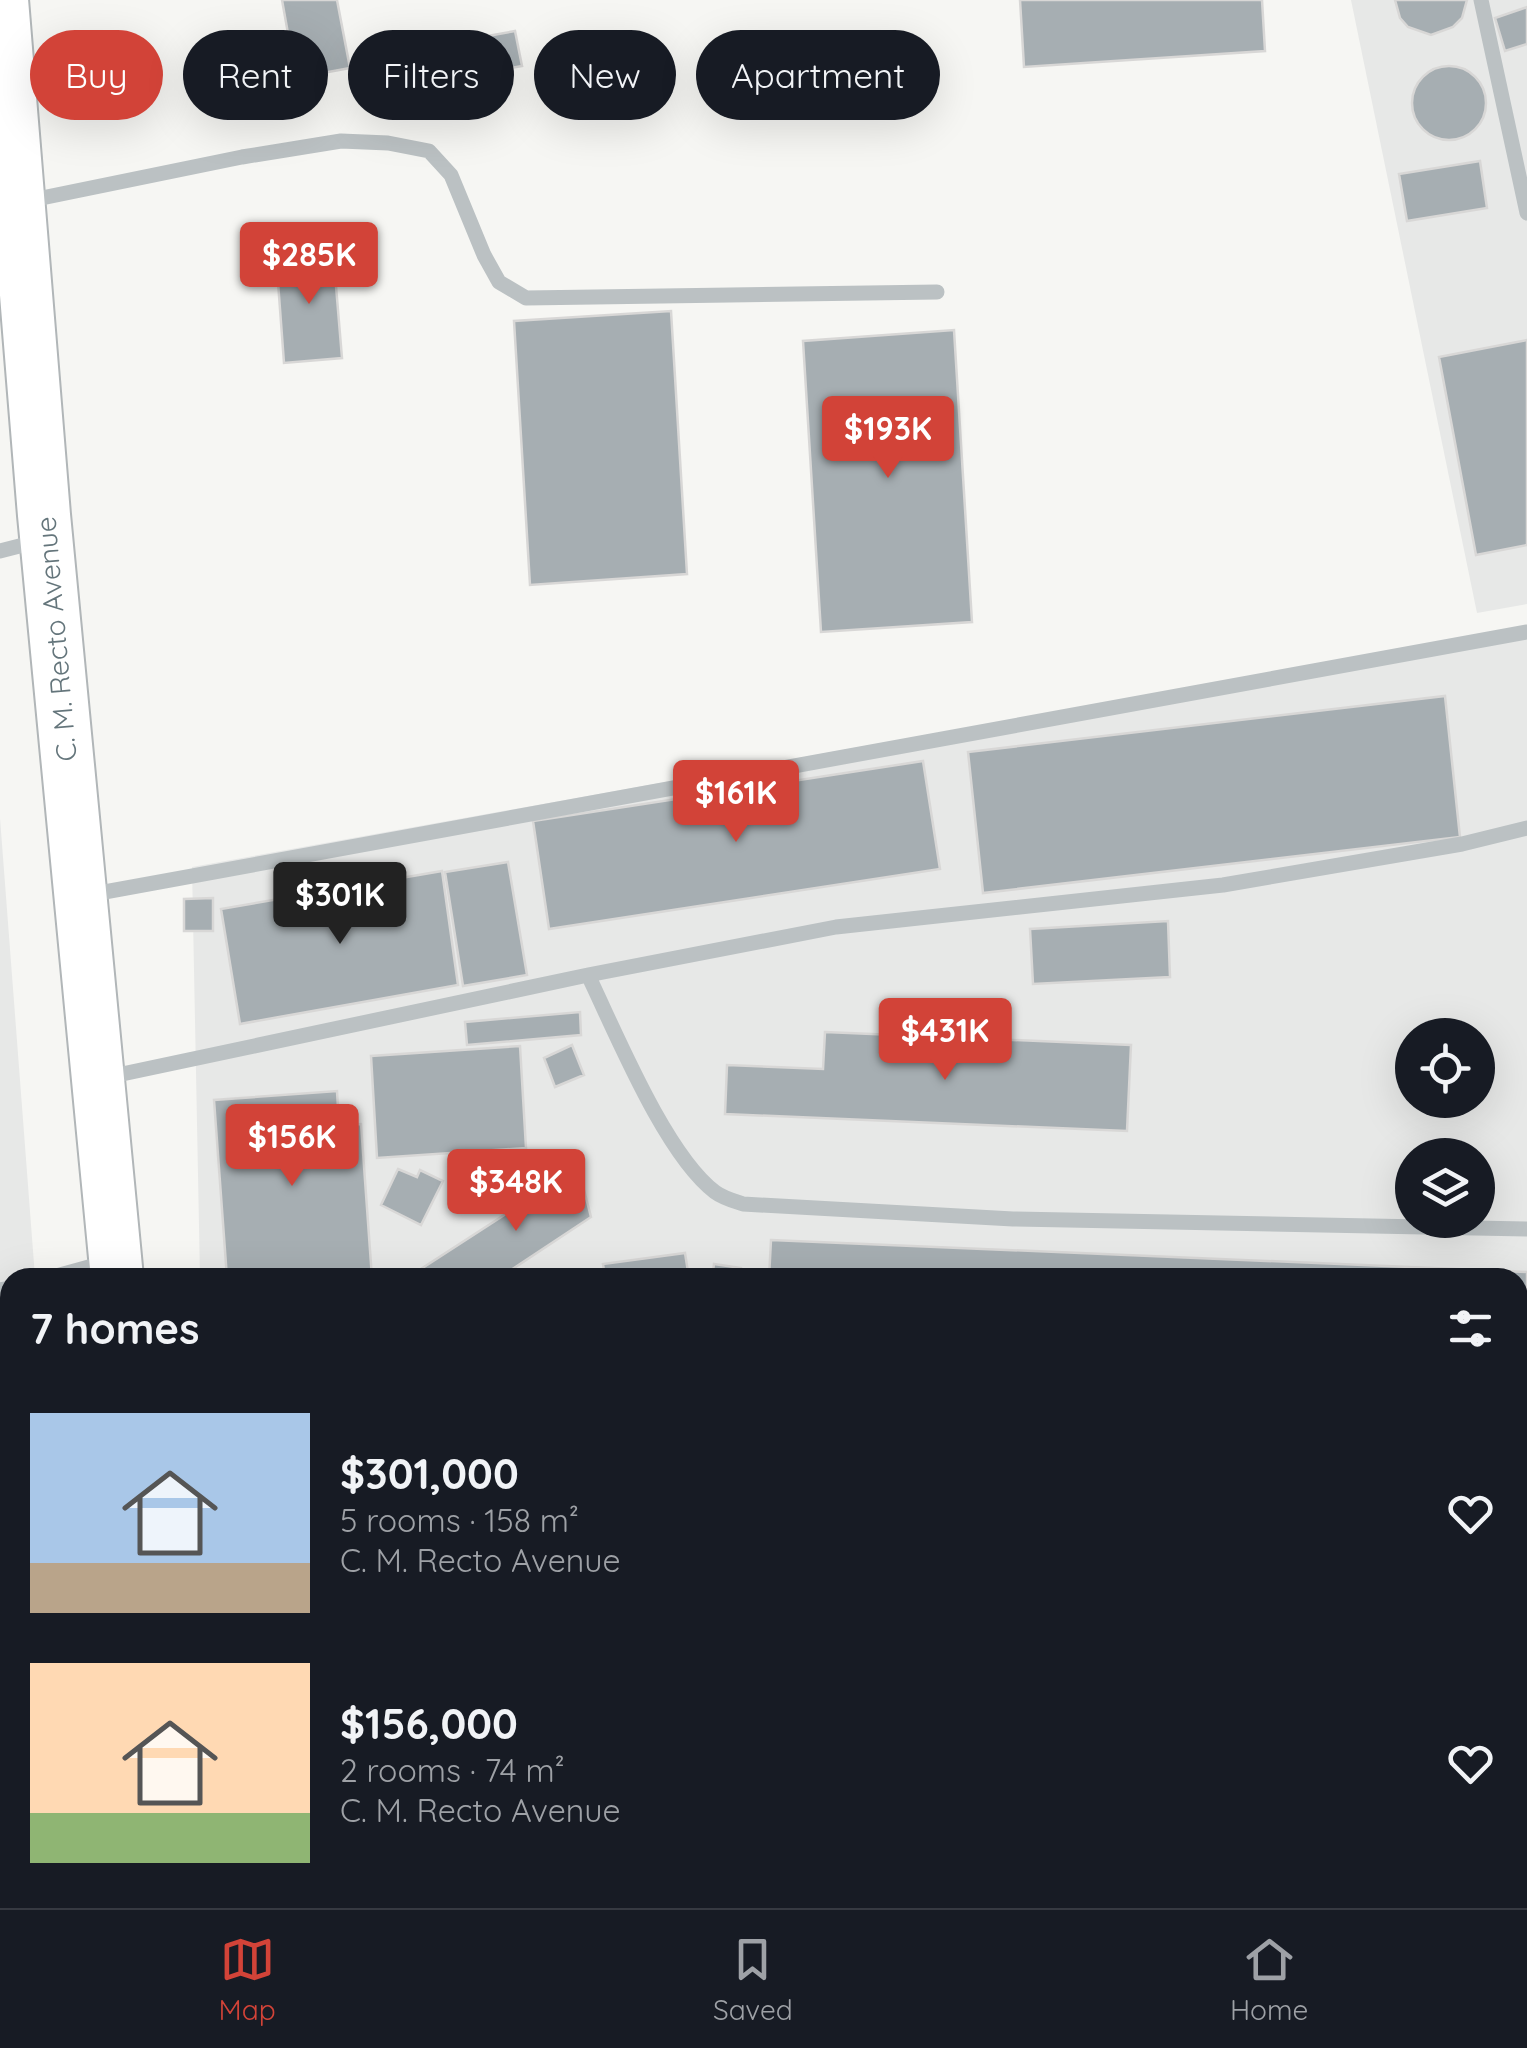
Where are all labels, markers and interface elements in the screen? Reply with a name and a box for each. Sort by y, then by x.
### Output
chip: Buy [30,30,163,120]
chip: Rent [183,30,328,120]
chip: Filters [348,30,514,120]
chip: New [534,30,676,120]
chip: Apartment [696,30,940,120]
pin: $285K [239,222,379,307]
text: $285K [262,234,356,274]
pin: $193K [818,396,958,481]
text: $193K [844,408,932,448]
street label: C. M. Recto Avenue [27,515,84,763]
pin: $161K [666,760,806,845]
text: $161K [695,772,777,812]
pin: $301K [270,862,410,947]
text: $301K [295,874,385,914]
pin: $431K [875,998,1015,1083]
text: $431K [901,1010,989,1050]
map controls [1395,1018,1495,1238]
button: locate [1395,1018,1495,1118]
pin: $156K [222,1104,362,1189]
text: $156K [248,1116,336,1156]
button: layers [1395,1138,1495,1238]
pin: $348K [446,1149,586,1234]
text: $348K [469,1161,563,1201]
icon: filters [1443,1301,1498,1356]
text: 7 homes [30,1302,199,1355]
text: $301,000 [340,1447,519,1500]
icon: home [110,1453,230,1573]
icon: heart [1443,1486,1498,1541]
text: 5 rooms · 158 m² [340,1500,579,1540]
text: C. M. Recto Avenue [340,1540,621,1580]
text: $156,000 [340,1697,518,1750]
icon: home [110,1703,230,1823]
icon: heart [1443,1736,1498,1791]
text: 2 rooms · 74 m² [340,1750,565,1790]
text: C. M. Recto Avenue [340,1790,621,1830]
tab: Map [219,1932,276,2027]
tab: Saved [713,1932,793,2027]
tab: Home [1230,1932,1308,2027]

